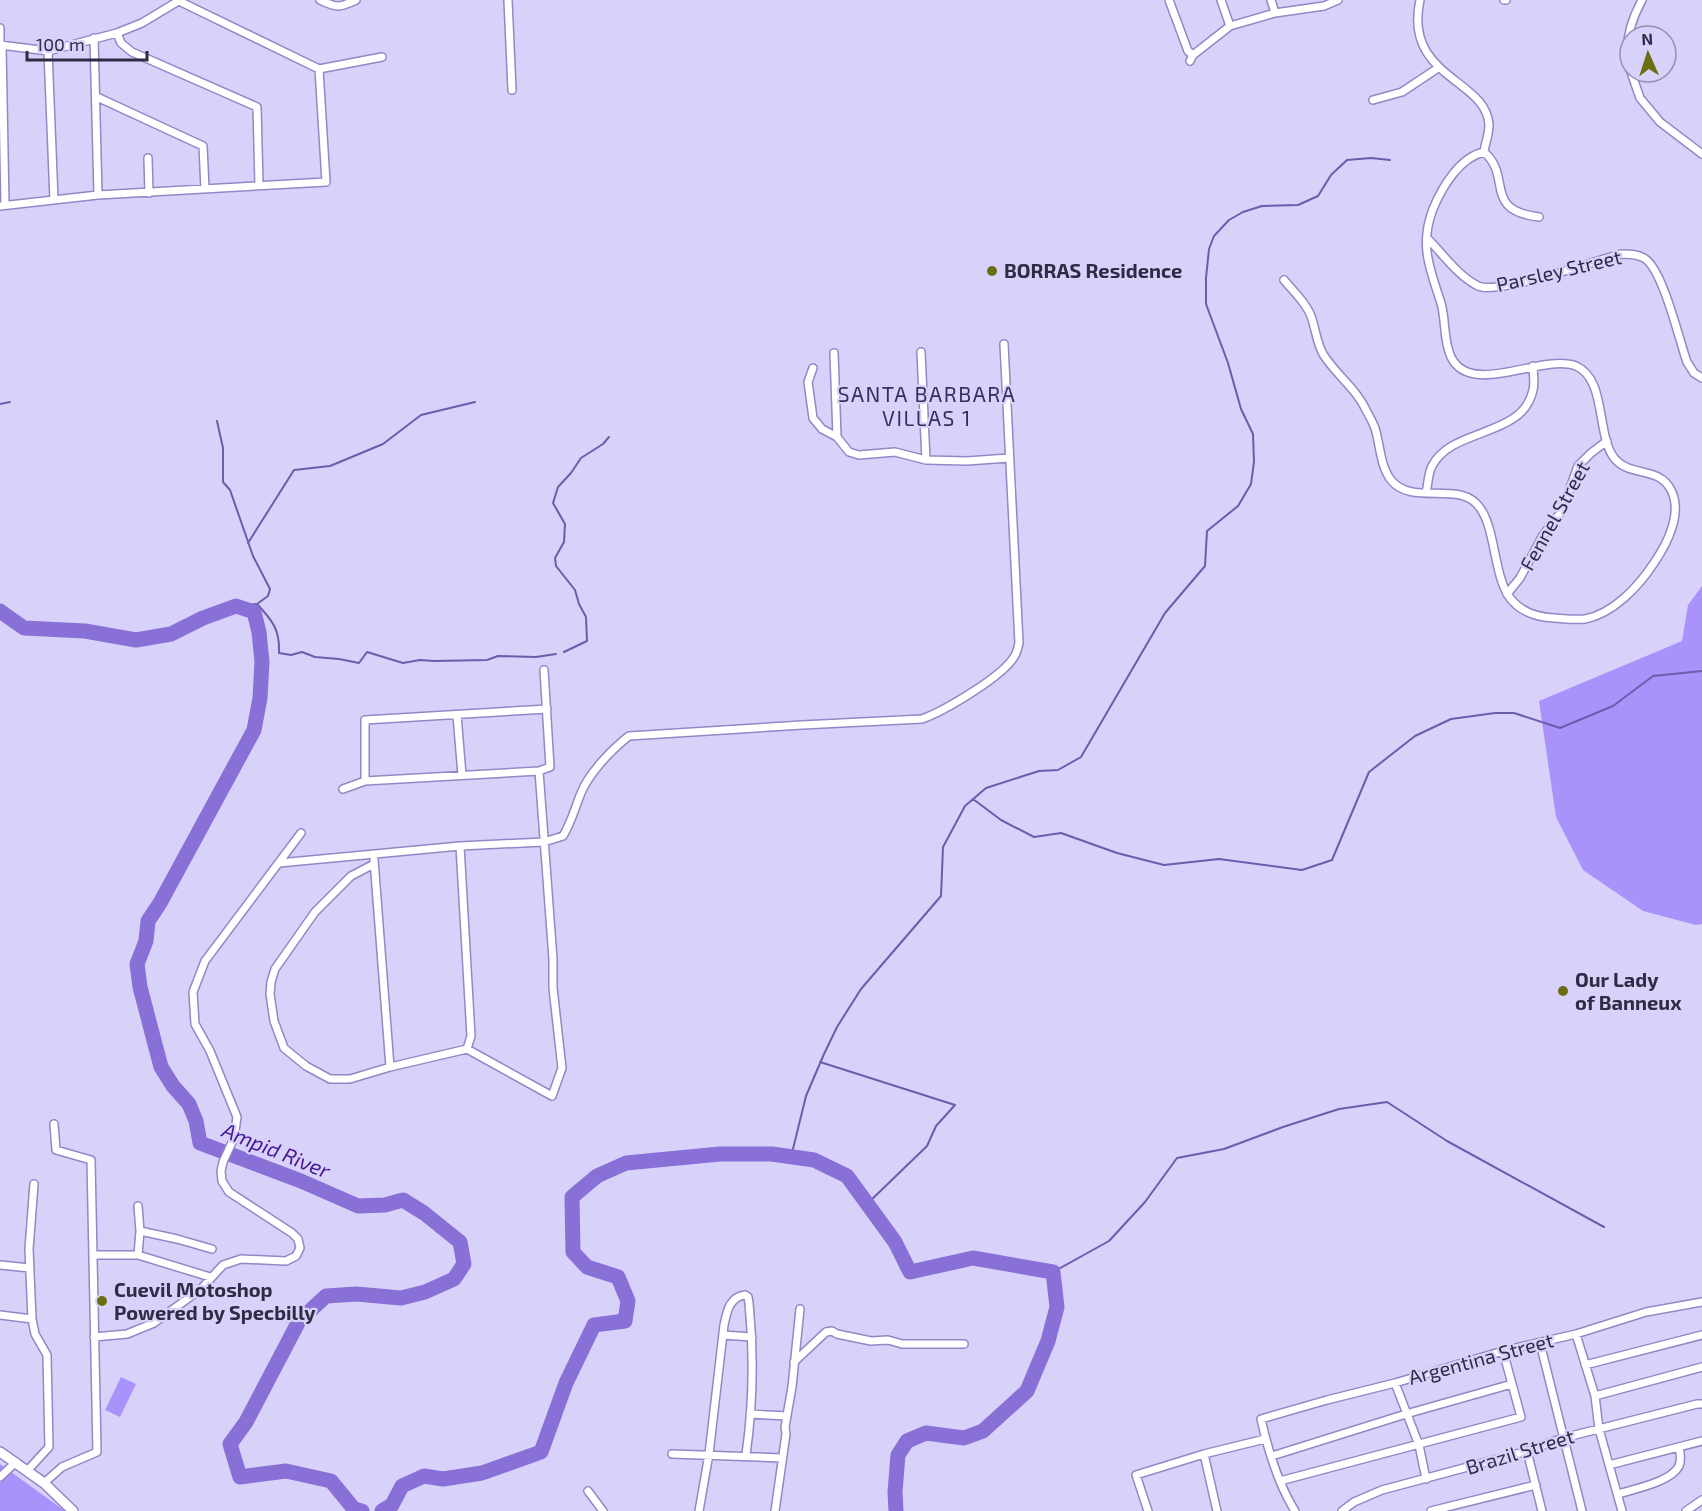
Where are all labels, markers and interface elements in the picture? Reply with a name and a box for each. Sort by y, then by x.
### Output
scale bar [27,24,147,62]
north arrow [1618,24,1678,84]
text: N [1641,29,1653,48]
text: 100 m [36,33,85,55]
street label: Parsley Street [1494,244,1624,296]
place label: BORRAS Residence [1004,258,1182,282]
marker: BORRAS Residence [985,264,999,278]
district label: SANTA BARBARA VILLAS 1 [838,381,1016,430]
street label: Fennel Street [1514,457,1594,574]
place label: Our Lady of Banneux [1575,967,1682,1014]
marker: Our Lady of Banneux [1556,984,1570,998]
water label: Ampid River [218,1116,335,1183]
place label: Cuevil Motoshop Powered by Specbilly [114,1277,316,1325]
marker: Cuevil Motoshop Powered by Specbilly [95,1294,109,1308]
street label: Argentina Street [1406,1327,1556,1389]
street label: Brazil Street [1463,1423,1577,1479]

